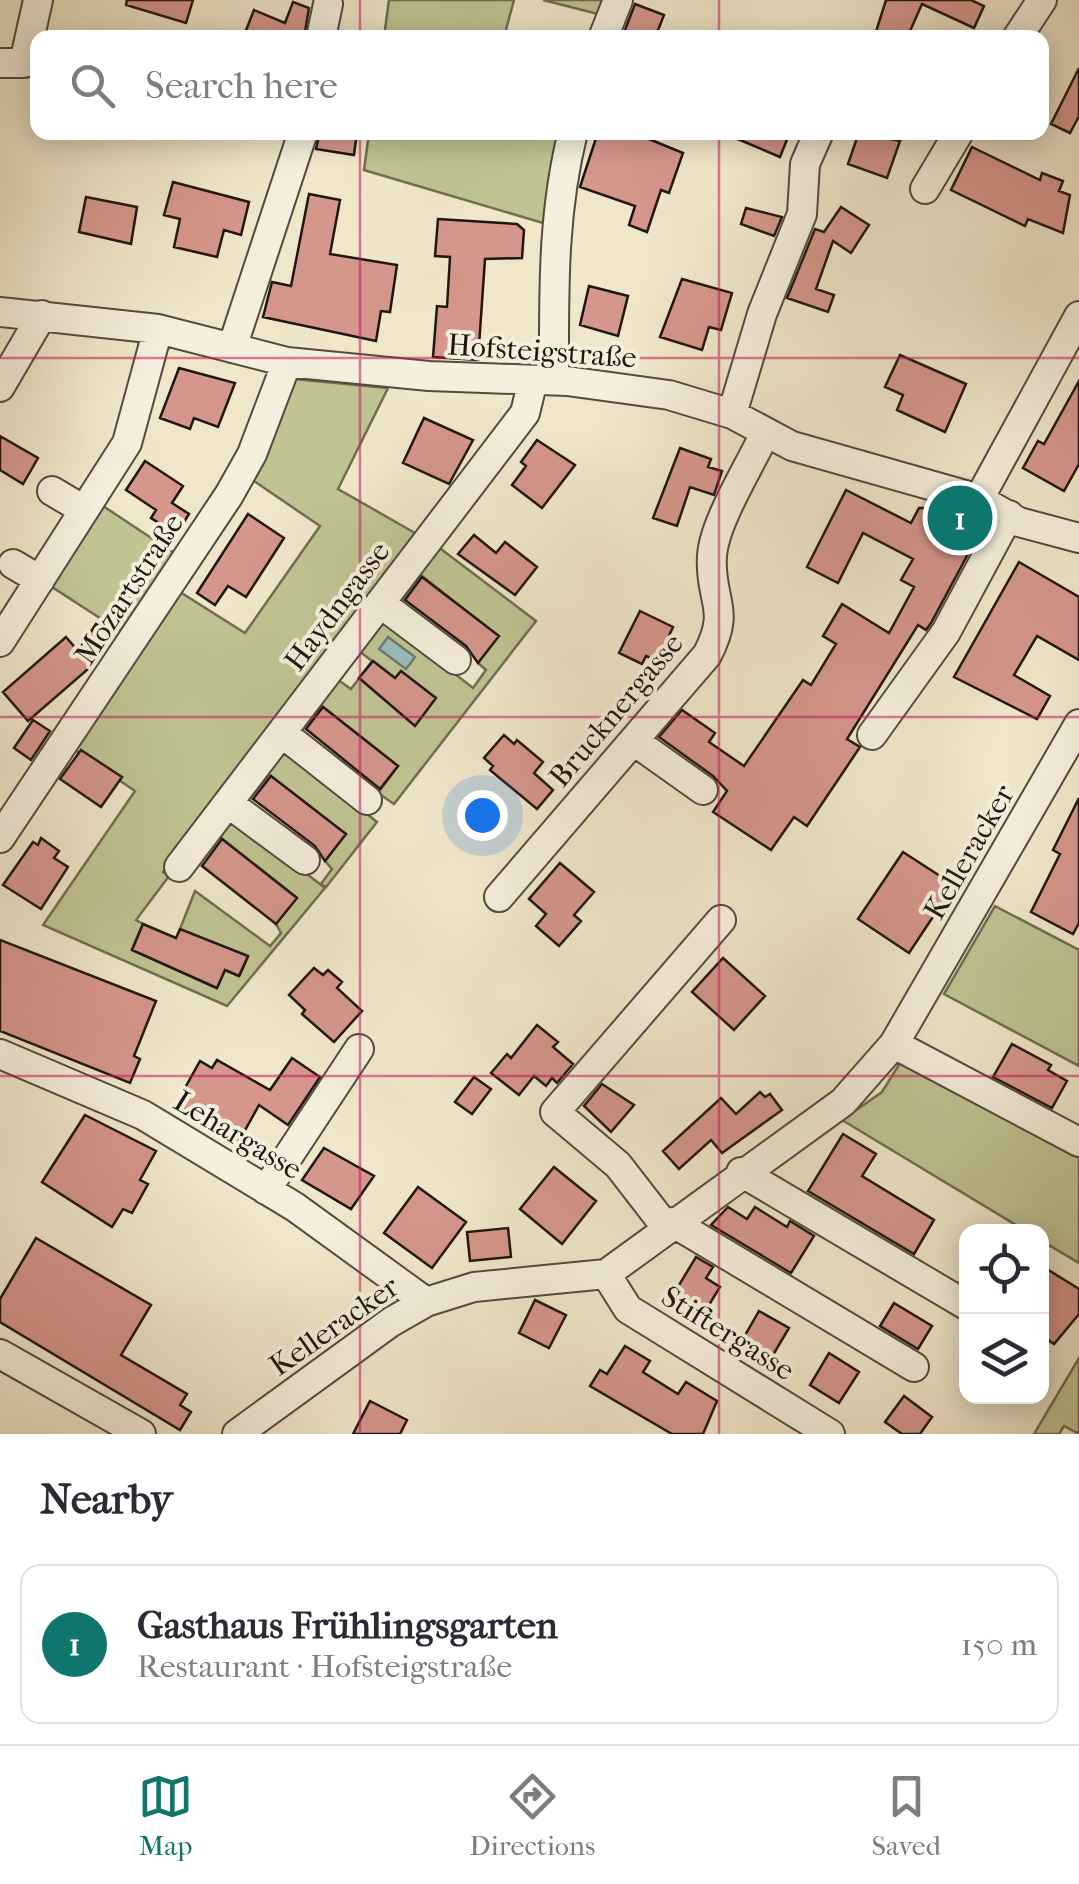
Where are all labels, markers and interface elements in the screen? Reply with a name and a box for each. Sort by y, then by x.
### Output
search box [30,30,1049,140]
icon: search [65,58,120,113]
text: Search here [145,63,338,108]
street label: Hofsteigstraße [446,327,638,376]
pin: 1 [928,480,992,556]
street label: Mozartstraße [68,507,191,671]
street label: Haydngasse [277,535,397,678]
street label: Brucknergasse [542,626,691,794]
street label: Kelleracker [917,779,1022,926]
your location [457,790,508,841]
street label: Lehargasse [167,1084,308,1187]
map controls [959,1224,1049,1404]
button: locate [959,1224,1049,1314]
street label: Kelleracker [263,1269,406,1384]
street label: Stiftergasse [655,1279,801,1388]
button: layers [959,1314,1049,1404]
text: Nearby [40,1475,172,1524]
text: Gasthaus Frühlingsgarten [137,1603,558,1648]
text: 1 [69,1626,80,1663]
text: 150 m [961,1626,1037,1663]
text: Restaurant · Hofsteigstraße [137,1648,512,1685]
tab: Map [138,1769,193,1862]
tab: Directions [469,1769,595,1862]
tab: Saved [871,1769,941,1862]

